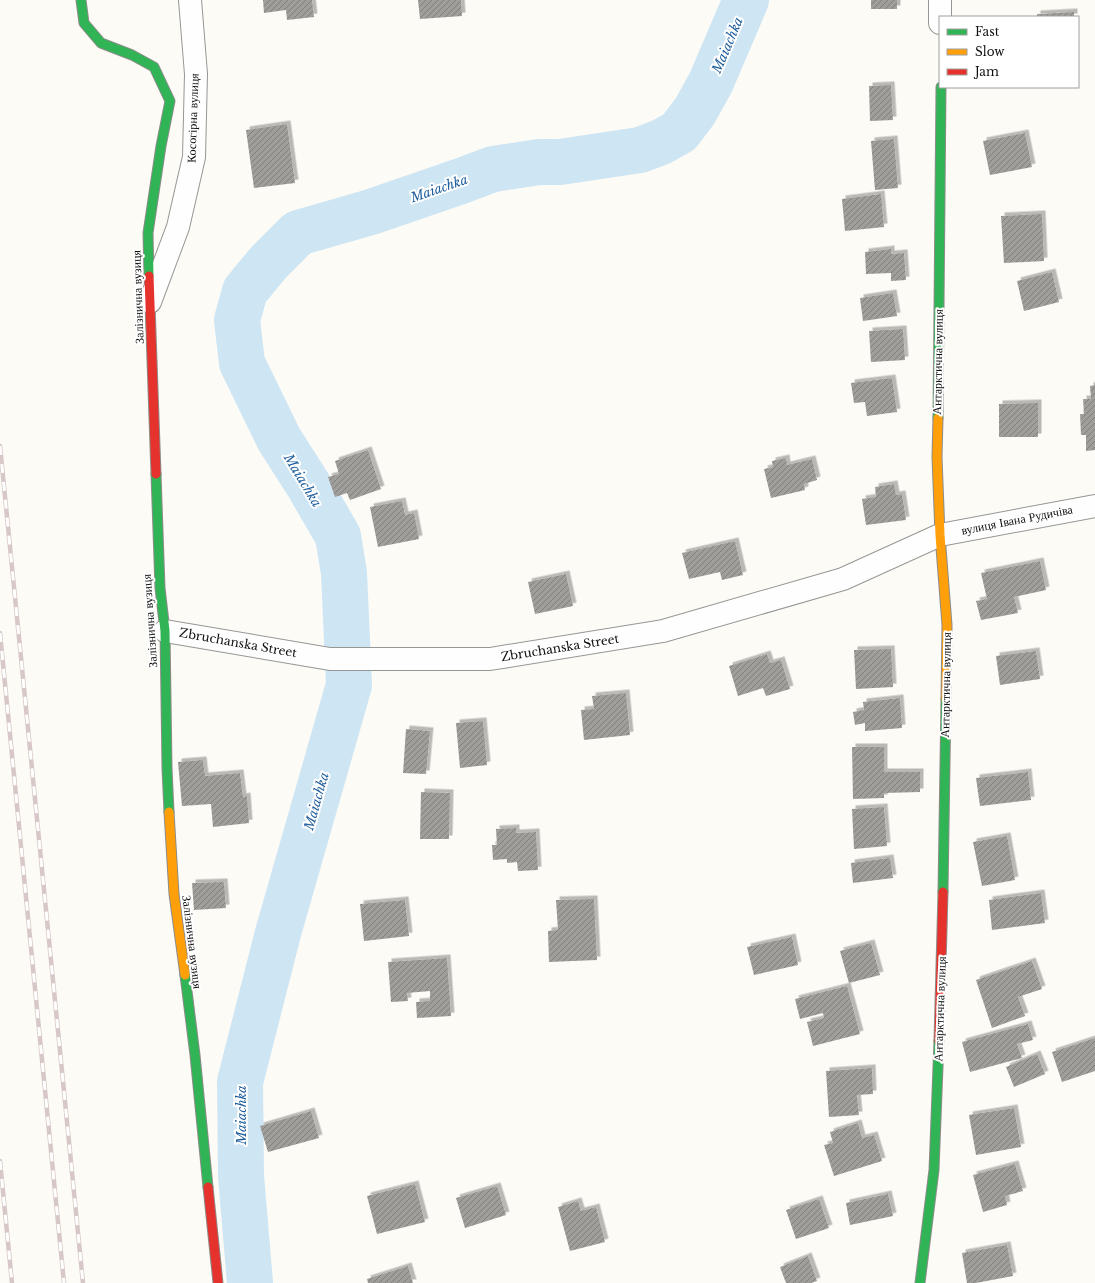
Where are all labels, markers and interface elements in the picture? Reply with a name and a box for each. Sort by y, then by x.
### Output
water label: Maiachka [708,15,747,77]
legend [939,16,1079,88]
text: Fast [975,24,1000,39]
text: Slow [975,44,1005,59]
text: Jam [973,64,999,79]
street label: Косогірна вулиця [183,72,202,163]
water label: Maiachka [407,171,470,206]
street label: Залізнична вузиця [128,249,147,344]
street label: Антарктична вулиця [929,309,946,415]
water label: Maiachka [279,450,325,510]
street label: вулиця Івана Рудичіва [960,501,1075,538]
street label: Залізнична вузиця [139,573,160,668]
street label: Zbruchanska Street [178,625,299,660]
street label: Zbruchanska Street [500,631,620,664]
street label: Антарктична вулиця [937,632,954,738]
water label: Maiachka [300,770,333,833]
street label: Залізнична вузиця [179,894,206,990]
street label: Антарктична вулиця [930,956,949,1062]
water label: Maiachka [233,1085,250,1146]

